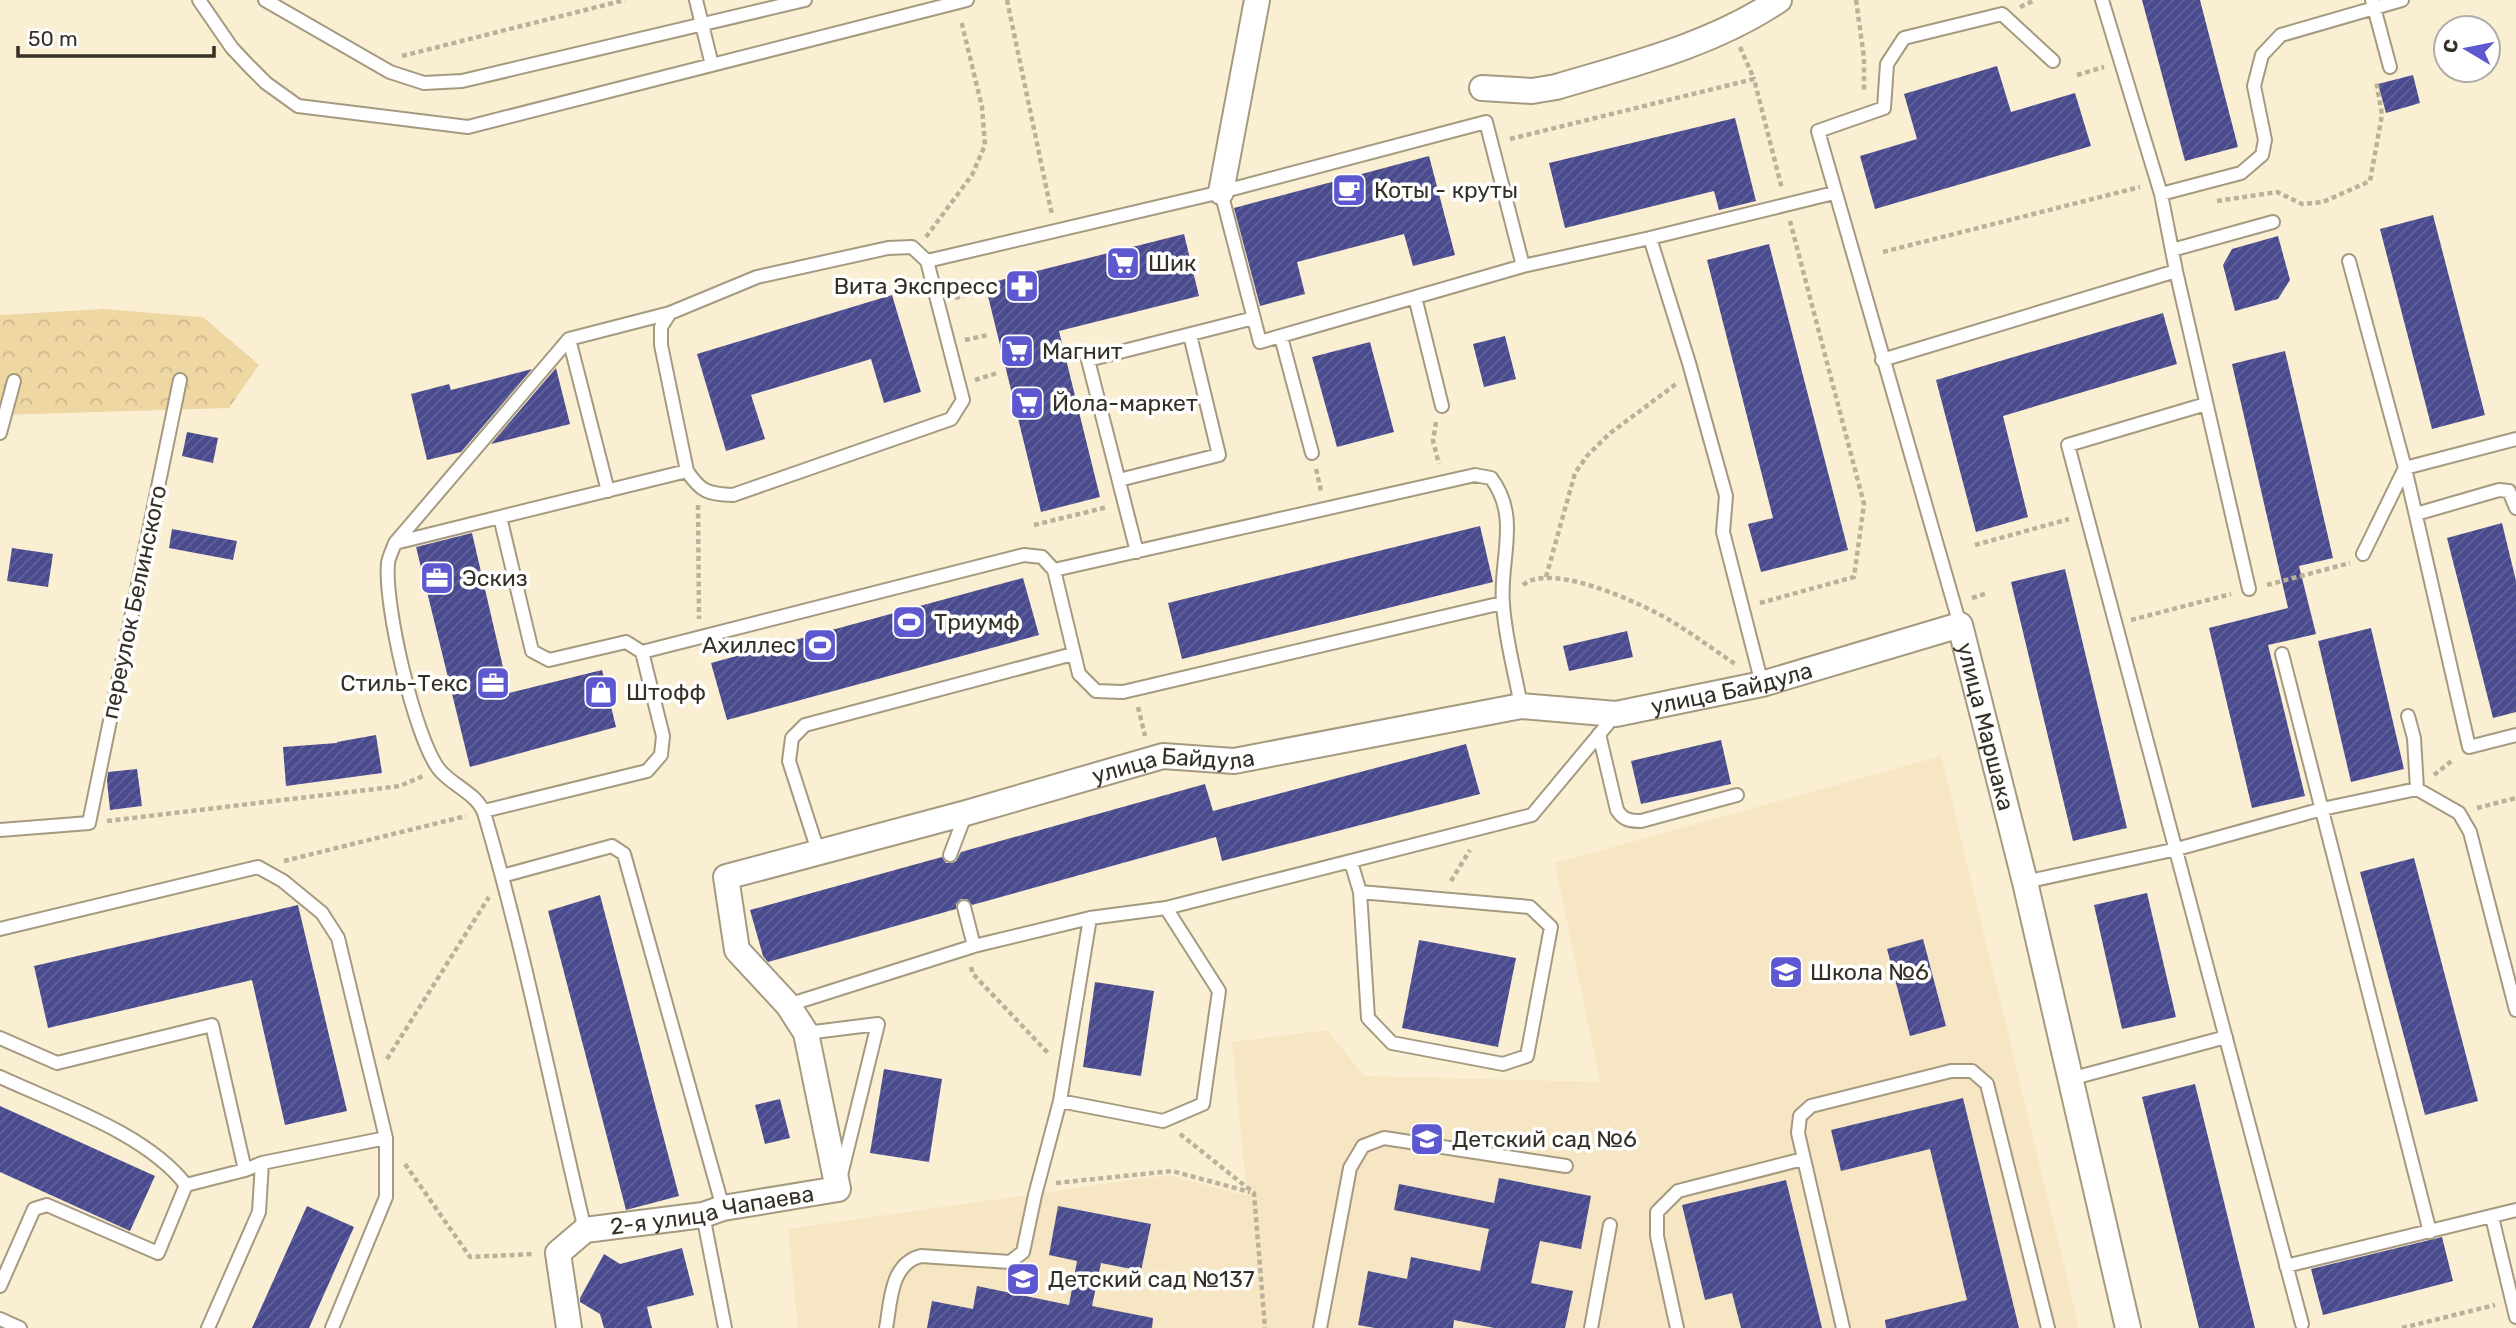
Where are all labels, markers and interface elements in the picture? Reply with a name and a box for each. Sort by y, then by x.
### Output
scale bar [18,14,214,58]
north arrow [2432,14,2502,84]
text: 50 m [28,26,78,51]
text: С [2438,38,2463,55]
cafe icon: Коты - круты [1330,171,1368,209]
place label: Коты - круты [1374,176,1518,204]
supermarket icon: Шик [1104,244,1142,282]
place label: Шик [1148,249,1196,277]
pharmacy icon: Вита Экспресс [1003,267,1041,305]
place label: Вита Экспресс [834,272,998,300]
supermarket icon: Магнит [998,332,1036,370]
place label: Магнит [1042,337,1123,365]
supermarket icon: Йола-маркет [1008,384,1046,422]
place label: Йола-маркет [1052,389,1198,417]
street label: переулок Белинского [96,482,172,722]
office icon: Эскиз [418,559,456,597]
place label: Эскиз [462,564,528,592]
sports icon: Триумф [890,603,928,641]
place label: Триумф [934,608,1020,636]
sports icon: Ахиллес [801,626,839,664]
place label: Ахиллес [702,631,796,659]
street label: улица Маршака [1951,640,2020,814]
street label: улица Байдула [1648,656,1816,720]
office icon: Стиль-Текс [474,664,512,702]
place label: Стиль-Текс [340,669,468,697]
shop icon: Штофф [582,673,620,711]
place label: Штофф [626,678,706,706]
street label: улица Байдула [1089,742,1257,790]
school or university icon: Школа №6 [1767,953,1805,991]
place label: Школа №6 [1810,958,1929,986]
school or university icon: Детский сад №6 [1408,1120,1446,1158]
place label: Детский сад №6 [1452,1125,1637,1153]
street label: 2-я улица Чапаева [608,1179,816,1241]
school or university icon: Детский сад №137 [1004,1260,1042,1298]
place label: Детский сад №137 [1048,1265,1255,1293]

